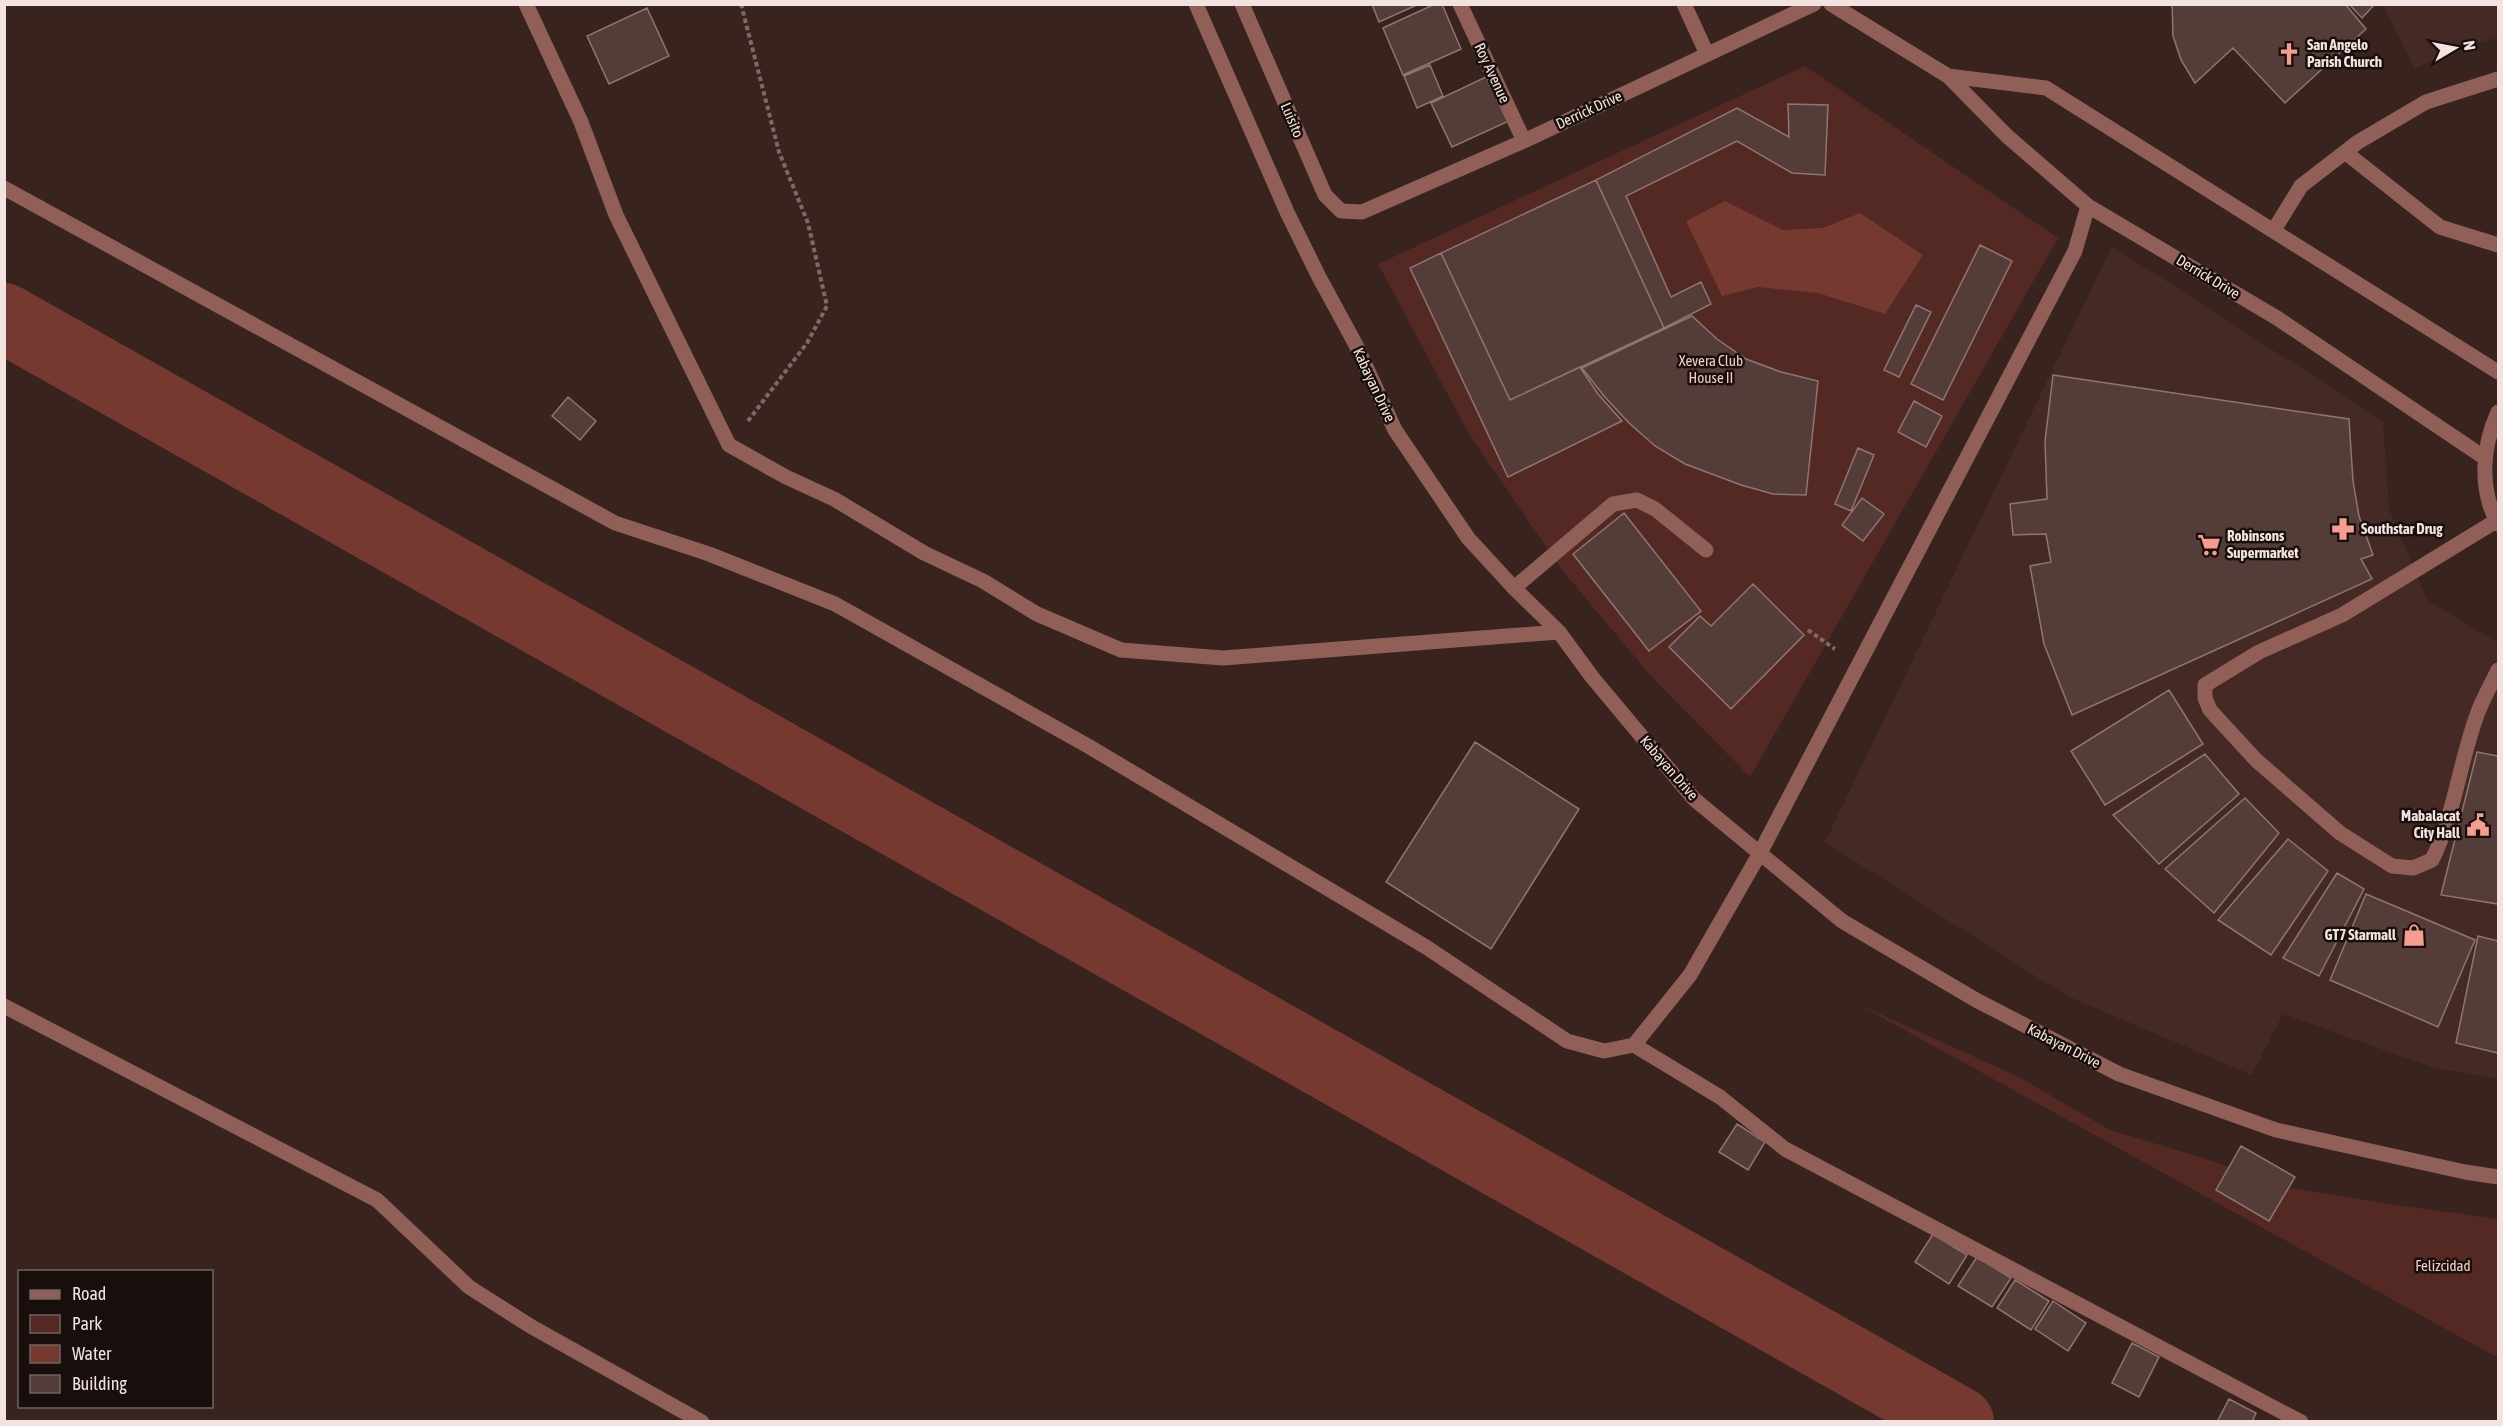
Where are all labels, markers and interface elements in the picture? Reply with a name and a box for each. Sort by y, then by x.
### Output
north arrow [2425,18,2485,78]
place label: San Angelo Parish Church [2307,36,2382,70]
text: N [2460,39,2479,52]
street label: Roy Avenue [1471,40,1514,106]
church icon: San Angelo Parish Church [2276,41,2302,67]
street label: Derrick Drive [1553,87,1625,132]
street label: Luisito [1278,100,1307,140]
street label: Derrick Drive [2174,251,2243,302]
street label: Kabayan Drive [1350,345,1399,425]
park label: Xevera Club House II [1679,352,1743,386]
pharmacy icon: Southstar Drug [2330,516,2356,542]
place label: Southstar Drug [2361,520,2443,537]
place label: Robinsons Supermarket [2227,527,2299,561]
supermarket icon: Robinsons Supermarket [2196,532,2222,558]
street label: Kabayan Drive [1637,732,1702,803]
place label: Mabalacat City Hall [2401,807,2461,841]
public building icon: Mabalacat City Hall [2465,812,2491,838]
shop icon: GT7 Starmall [2401,922,2427,948]
place label: GT7 Starmall [2325,926,2397,943]
street label: Kabayan Drive [2025,1020,2104,1071]
park label: Felizcidad [2415,1257,2471,1274]
legend [18,1270,213,1408]
text: Road [72,1283,106,1304]
text: Park [72,1313,102,1334]
text: Water [72,1343,112,1364]
text: Building [72,1373,127,1394]

